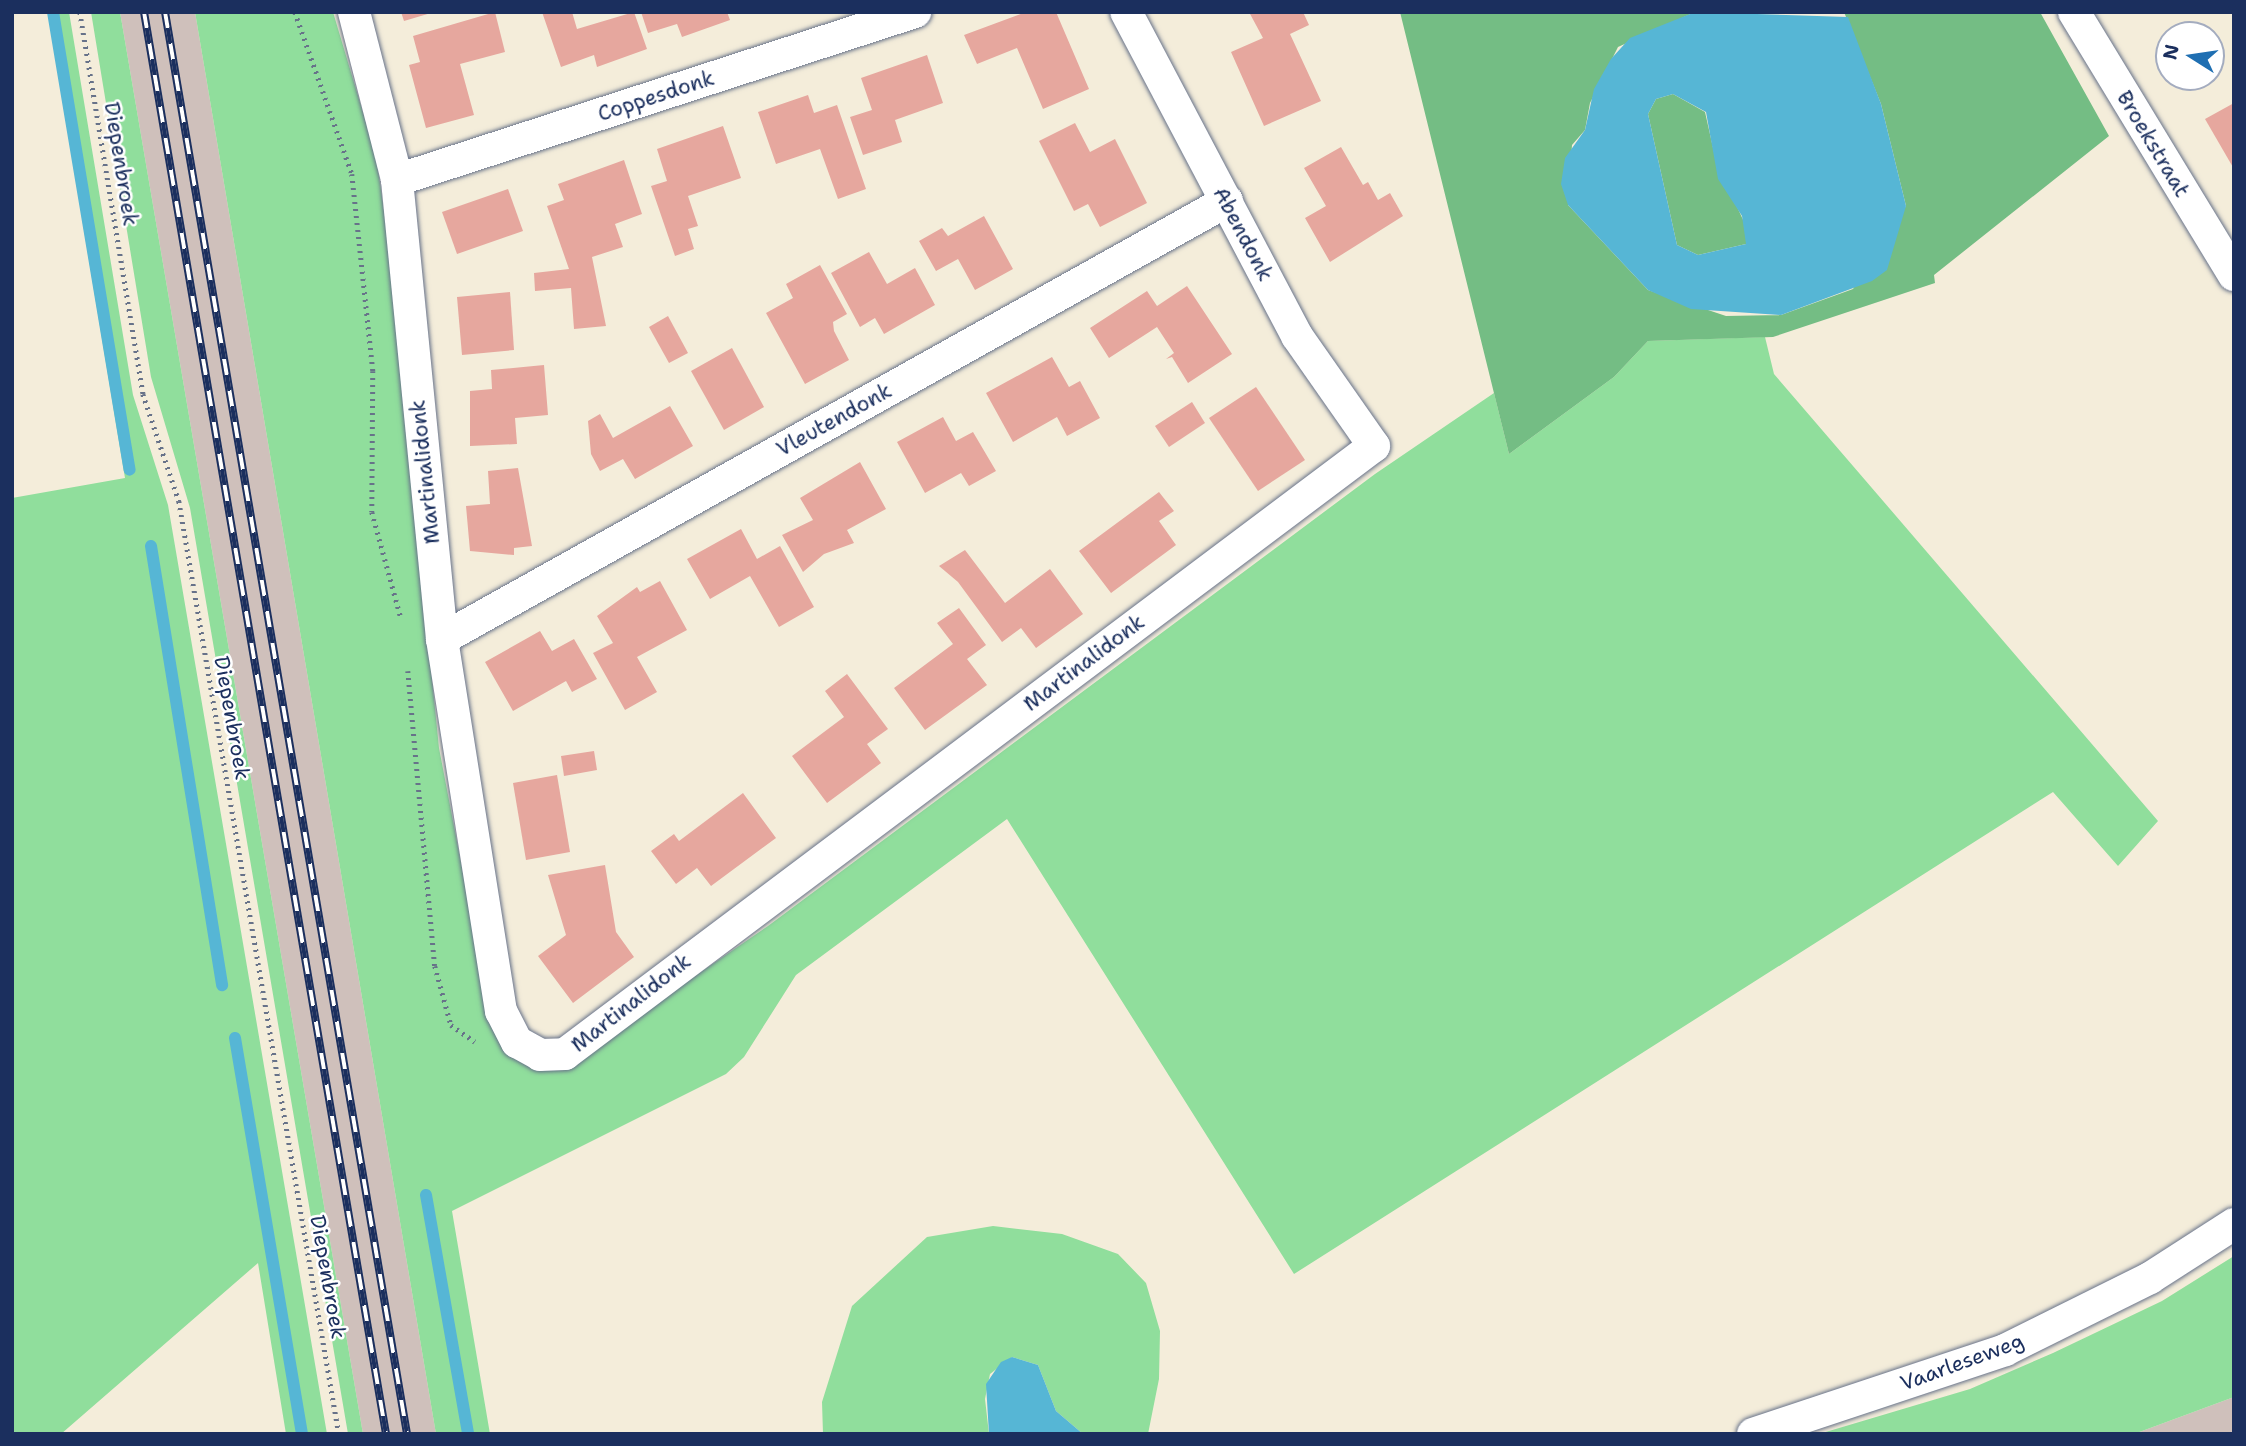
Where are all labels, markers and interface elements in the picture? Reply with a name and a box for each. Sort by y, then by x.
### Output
north arrow [2155,21,2225,91]
text: N [2157,42,2185,62]
street label: Coppesdonk [595,65,717,127]
street label: Broekstraat [2111,86,2195,202]
street label: Diepenbroek [99,100,143,228]
street label: Abendonk [1208,183,1278,285]
street label: Vleutendonk [772,378,896,462]
street label: Martinalidonk [405,399,445,545]
street label: Martinalidonk [1019,609,1149,717]
street label: Diepenbroek [209,654,255,782]
street label: Martinalidonk [566,948,696,1058]
street label: Diepenbroek [305,1213,351,1341]
street label: Vaarleseweg [1897,1328,2027,1396]

